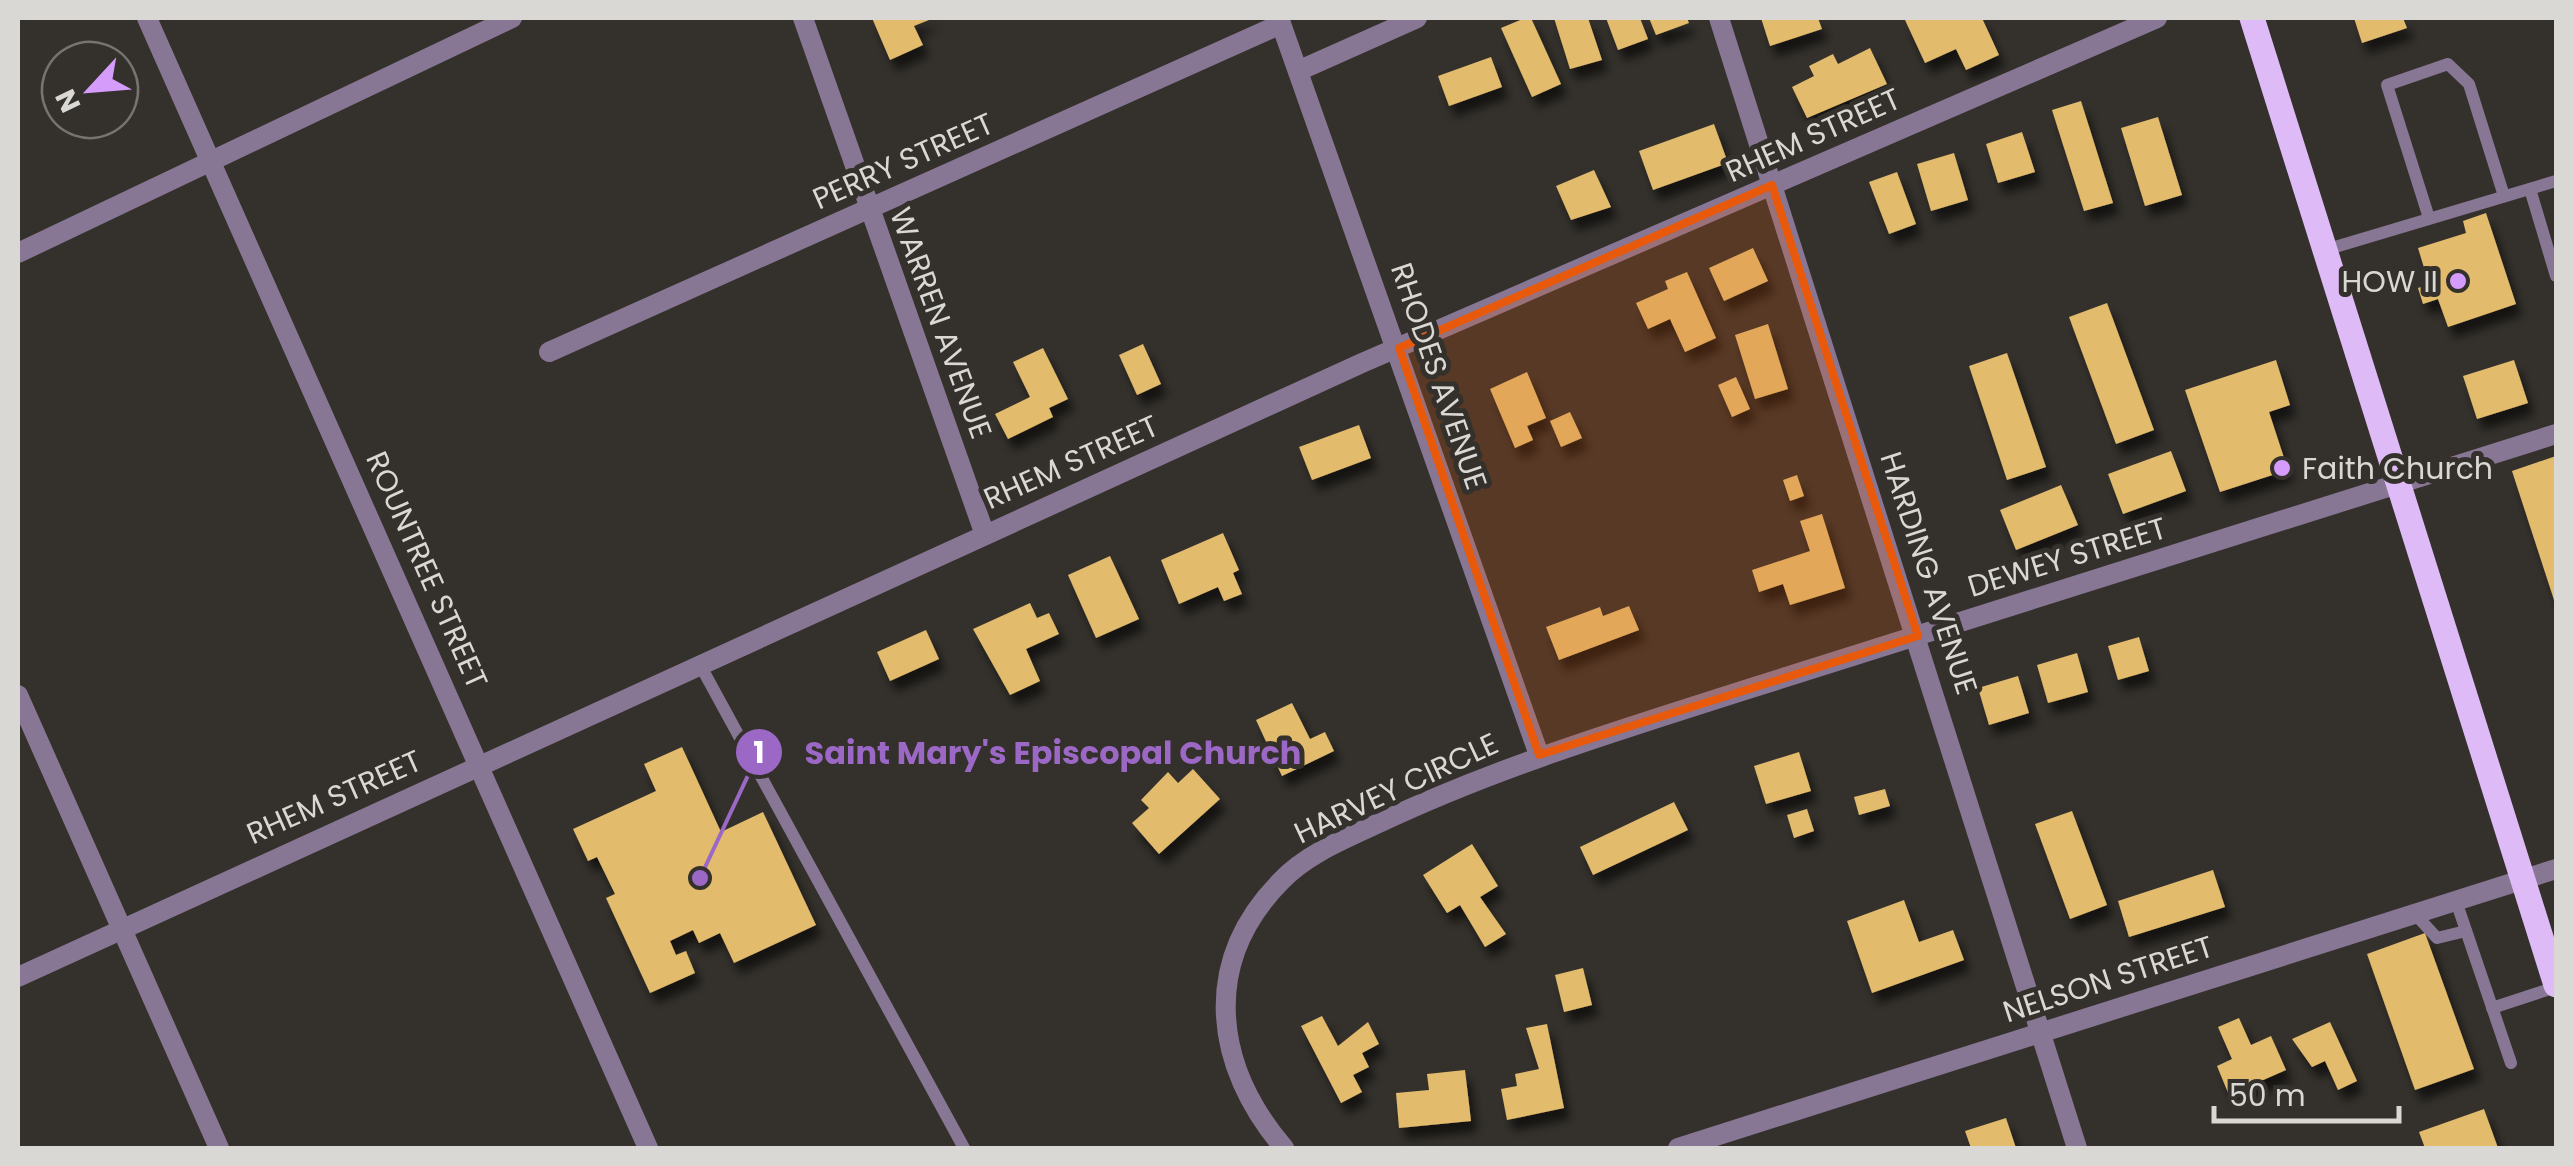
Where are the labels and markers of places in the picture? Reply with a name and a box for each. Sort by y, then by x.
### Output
place label: HOW II [2342,260,2438,303]
marker: HOW II [2447,270,2469,292]
place label: Faith Church [2302,447,2493,490]
marker: Faith Church [2271,457,2293,479]
callout: Saint Mary's Episcopal Church [734,721,1321,783]

